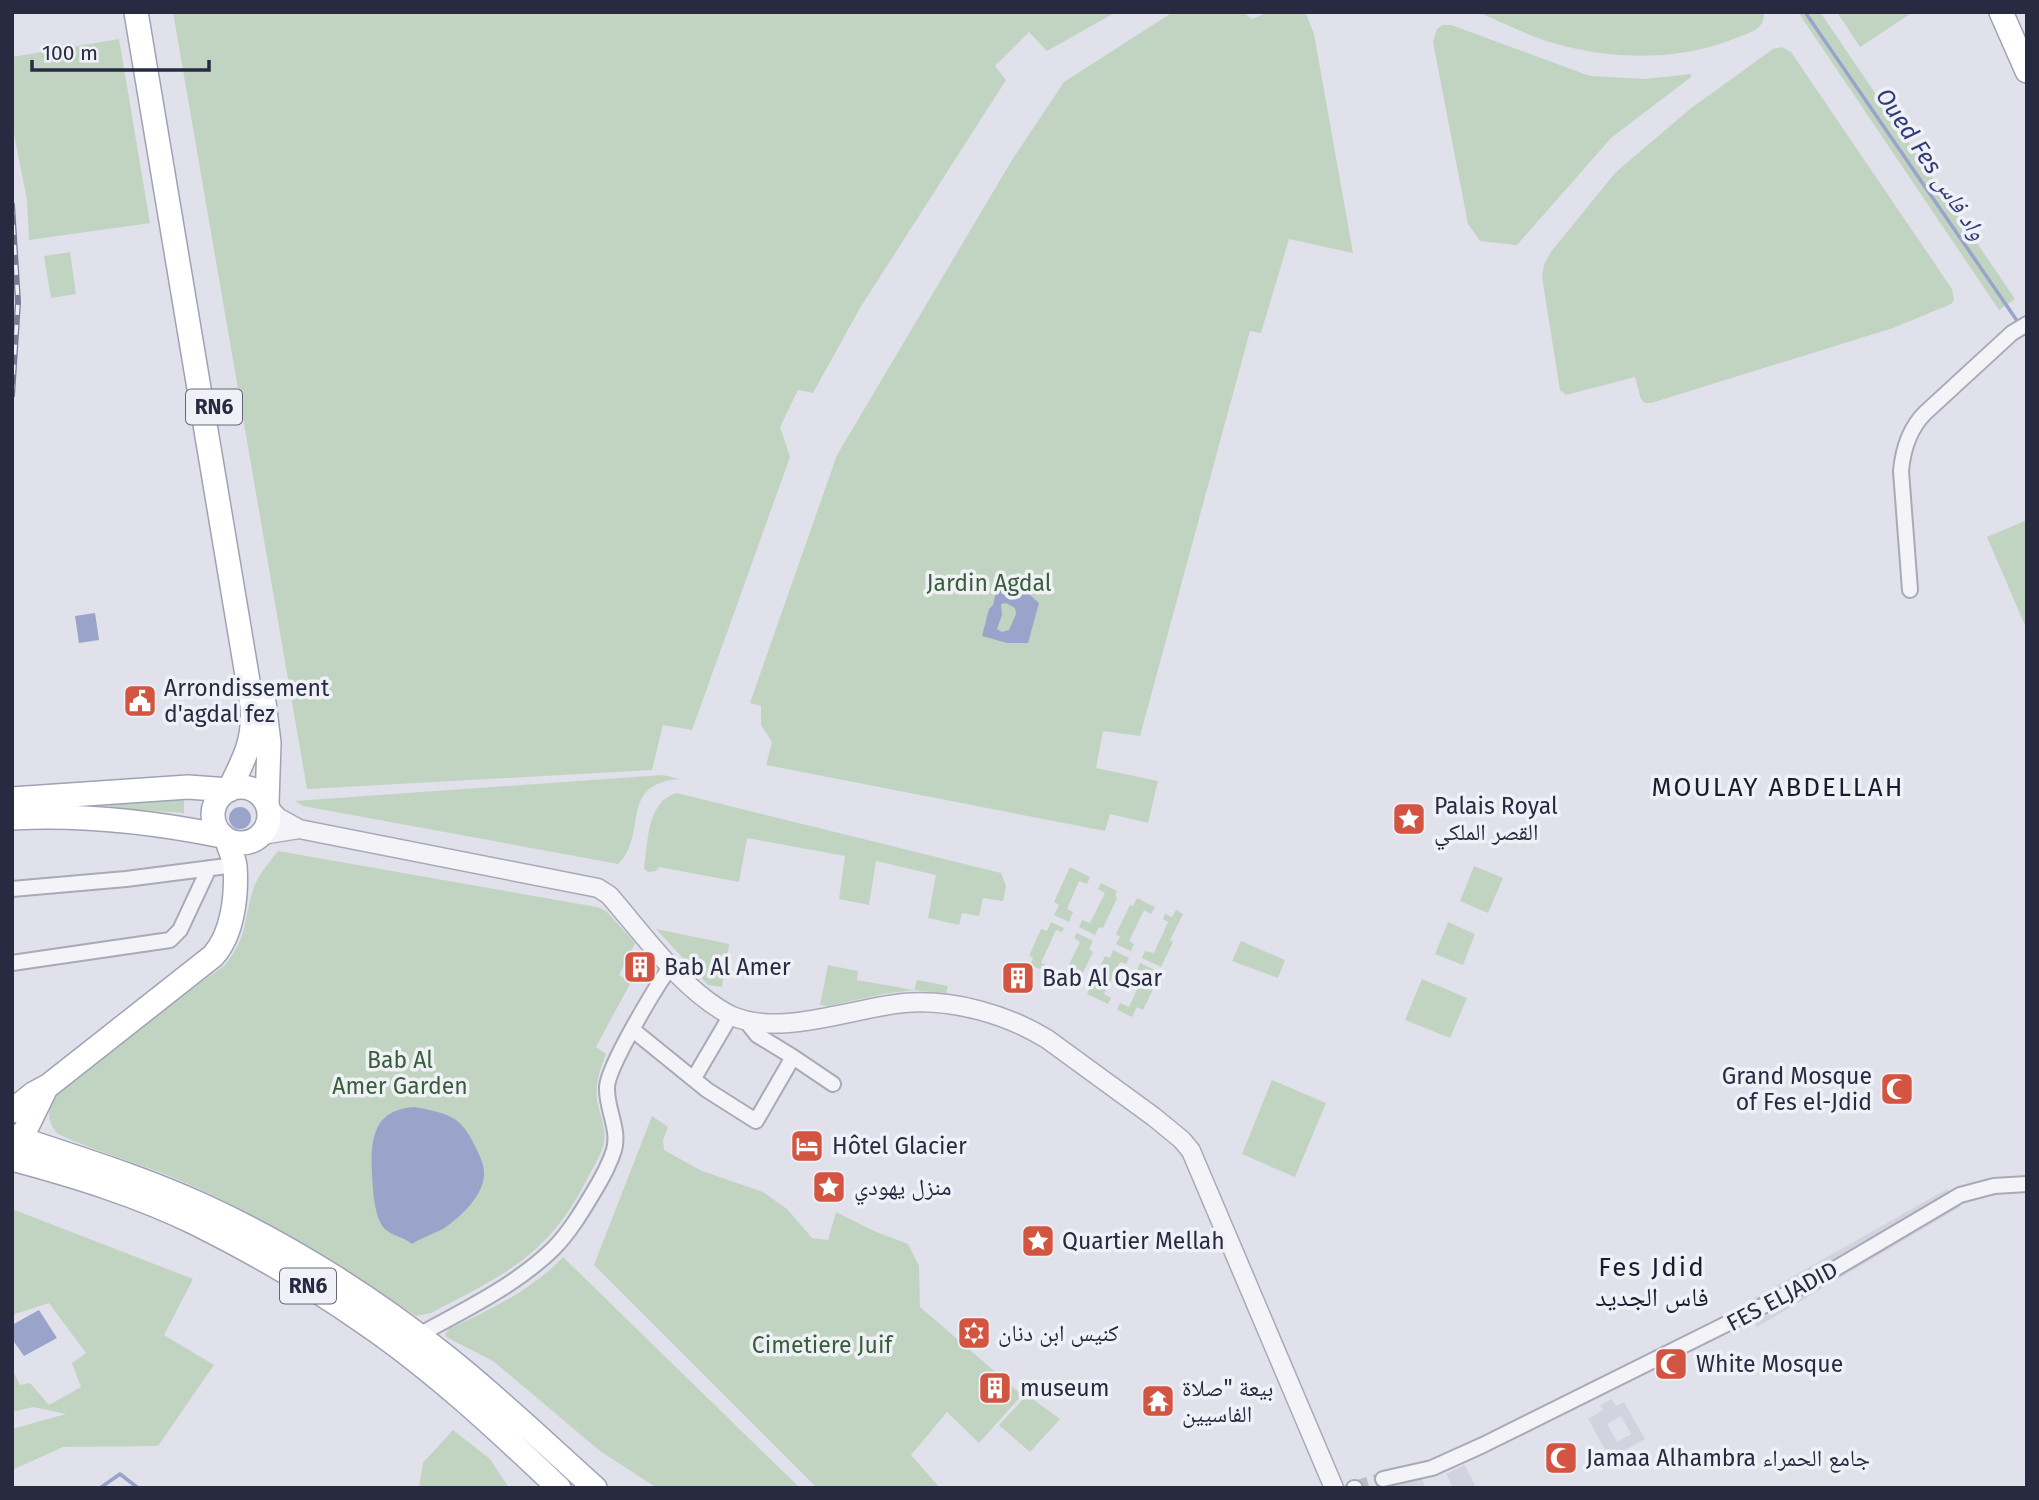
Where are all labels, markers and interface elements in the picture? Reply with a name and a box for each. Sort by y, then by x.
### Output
scale bar [32,28,208,72]
text: 100 m [42,40,98,66]
water label: Oued Fes واد فاس [1869,83,1992,246]
road number: RN6 [186,390,242,424]
park label: Jardin Agdal [926,569,1052,597]
place label: Arrondissement d'agdal fez [164,674,330,728]
public building icon: Arrondissement d'agdal fez [121,682,159,720]
district label: MOULAY ABDELLAH [1652,772,1904,803]
place label: Palais Royal القصر الملكي [1434,792,1558,851]
place icon: Palais Royal القصر الملكي [1390,800,1428,838]
building icon: Bab Al Amer [621,948,659,986]
place label: Bab Al Amer [664,953,791,981]
building icon: Bab Al Qsar [999,959,1037,997]
place label: Bab Al Qsar [1042,964,1162,992]
park label: Bab Al Amer Garden [332,1046,468,1100]
place label: Grand Mosque of Fes el-Jdid [1722,1062,1872,1116]
mosque icon: Grand Mosque of Fes el-Jdid [1878,1070,1916,1108]
hotel icon: Hôtel Glacier [788,1127,826,1165]
place label: Hôtel Glacier [832,1132,967,1160]
place icon: منزل يهودي [810,1168,848,1206]
place label: منزل يهودي [854,1173,951,1206]
place icon: Quartier Mellah [1019,1222,1057,1260]
place label: Quartier Mellah [1062,1227,1225,1255]
district label: Fes Jdid فاس الجديد [1595,1252,1709,1313]
street label: FES ELJADID [1722,1255,1842,1337]
road number: RN6 [280,1268,336,1304]
synagogue icon: كنيس ابن دنان [955,1314,993,1352]
place label: كنيس ابن دنان [998,1319,1119,1347]
park label: Cimetiere Juif [752,1331,894,1359]
mosque icon: White Mosque [1652,1345,1690,1383]
place label: White Mosque [1696,1350,1843,1378]
building icon: museum [976,1369,1014,1407]
place label: museum [1020,1374,1109,1402]
place label: بيعة "صلاة الفاسيين [1182,1374,1273,1428]
temple icon: بيعة "صلاة الفاسيين [1139,1382,1177,1420]
mosque icon: Jamaa Alhambra جامع الحمراء [1542,1439,1580,1477]
place label: Jamaa Alhambra جامع الحمراء [1586,1444,1870,1473]

